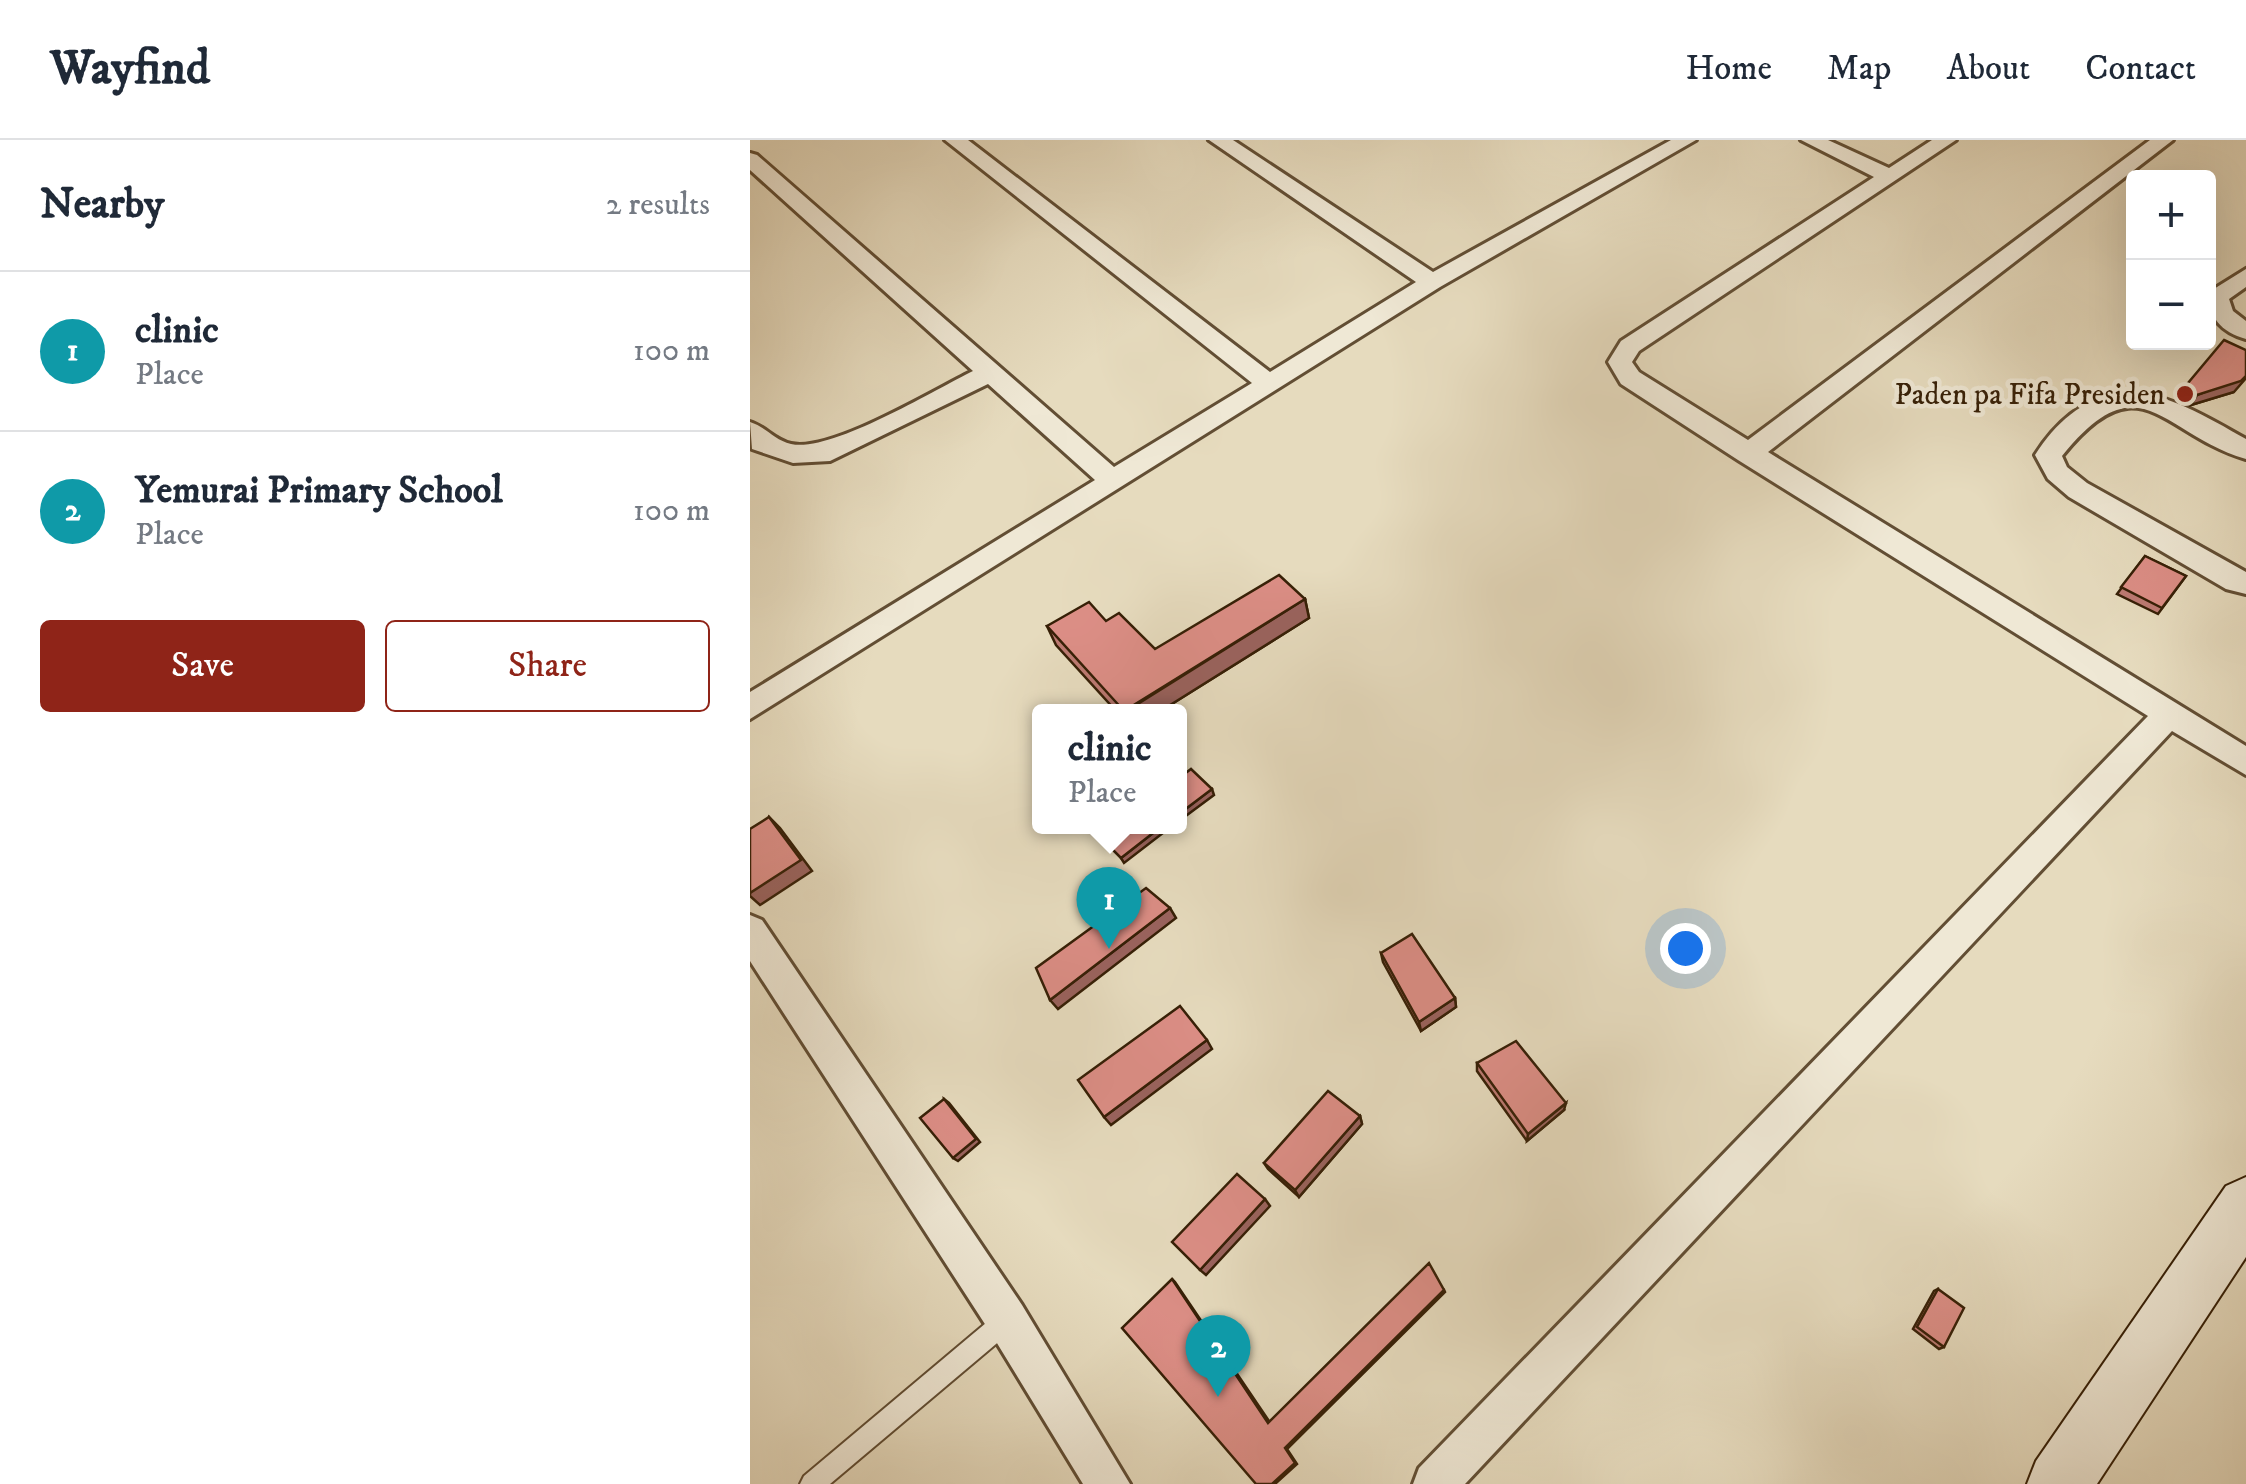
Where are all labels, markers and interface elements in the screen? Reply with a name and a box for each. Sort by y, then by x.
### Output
text: Wayfind [50,39,210,99]
text: Home [1685,47,1772,91]
text: Map [1827,47,1891,91]
text: About [1946,47,2030,91]
text: Contact [2085,47,2196,91]
map controls [2126,170,2216,350]
button: + [2126,170,2216,260]
text: Nearby [40,179,164,231]
text: 2 results [606,185,710,225]
button: − [2126,260,2216,350]
text: clinic [135,307,219,355]
text: 1 [67,331,78,371]
text: 100 m [633,331,710,371]
text: Place [135,355,204,395]
place label: Paden pa Fifa Presiden [1894,377,2165,414]
marker: Paden pa Fifa Presiden [2174,383,2196,405]
text: Yemurai Primary School [135,467,503,515]
text: 2 [65,491,80,531]
text: 100 m [633,491,710,531]
text: Place [135,515,204,555]
button: Save [40,620,365,712]
button: Share [385,620,710,712]
popup [1032,704,1187,834]
text: clinic [1068,725,1151,773]
text: Place [1068,773,1136,813]
pin: 1 [1076,866,1142,949]
your location [1660,923,1711,974]
pin: 2 [1186,1314,1250,1397]

